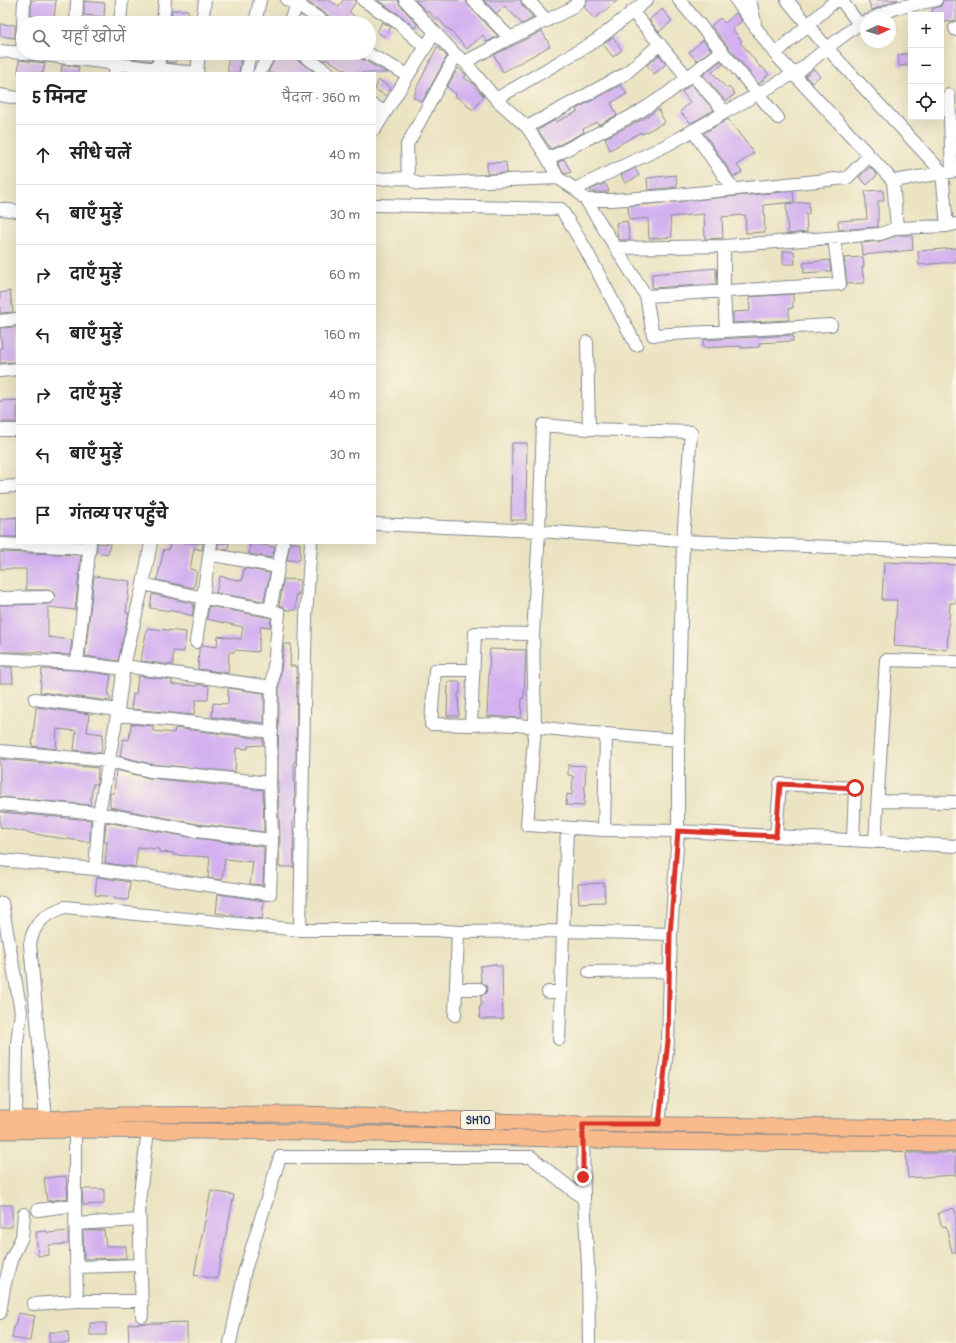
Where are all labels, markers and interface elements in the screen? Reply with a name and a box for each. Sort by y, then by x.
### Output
north arrow [860,12,896,48]
map controls [908,12,944,120]
button: + [908,12,944,48]
search box [16,16,376,60]
icon: search [30,27,52,49]
text: यहाँ खोजें [62,28,126,47]
button: − [908,48,944,84]
button: locate [908,84,944,120]
text: 5 मिनट [32,87,86,108]
text: पैदल · 360 m [282,90,360,106]
icon: ahead [32,144,54,166]
text: सीधे चलें [70,145,131,164]
text: 40 m [329,147,360,163]
icon: left [32,204,54,226]
text: बाएँ मुड़ें [70,205,122,224]
text: 30 m [330,207,360,223]
icon: right [32,264,54,286]
text: दाएँ मुड़ें [70,265,122,284]
text: 60 m [329,267,360,283]
icon: left [32,324,54,346]
text: बाएँ मुड़ें [70,325,122,344]
text: 160 m [324,327,360,343]
icon: right [32,384,54,406]
text: दाएँ मुड़ें [70,385,122,404]
text: 40 m [329,387,360,403]
icon: left [32,444,54,466]
text: बाएँ मुड़ें [70,445,122,464]
text: 30 m [330,447,360,463]
icon: arrive [32,504,54,526]
text: गंतव्य पर पहुँचे [70,505,168,524]
route start [846,779,864,797]
road number: SH10 [461,1111,495,1129]
route end [574,1168,592,1186]

